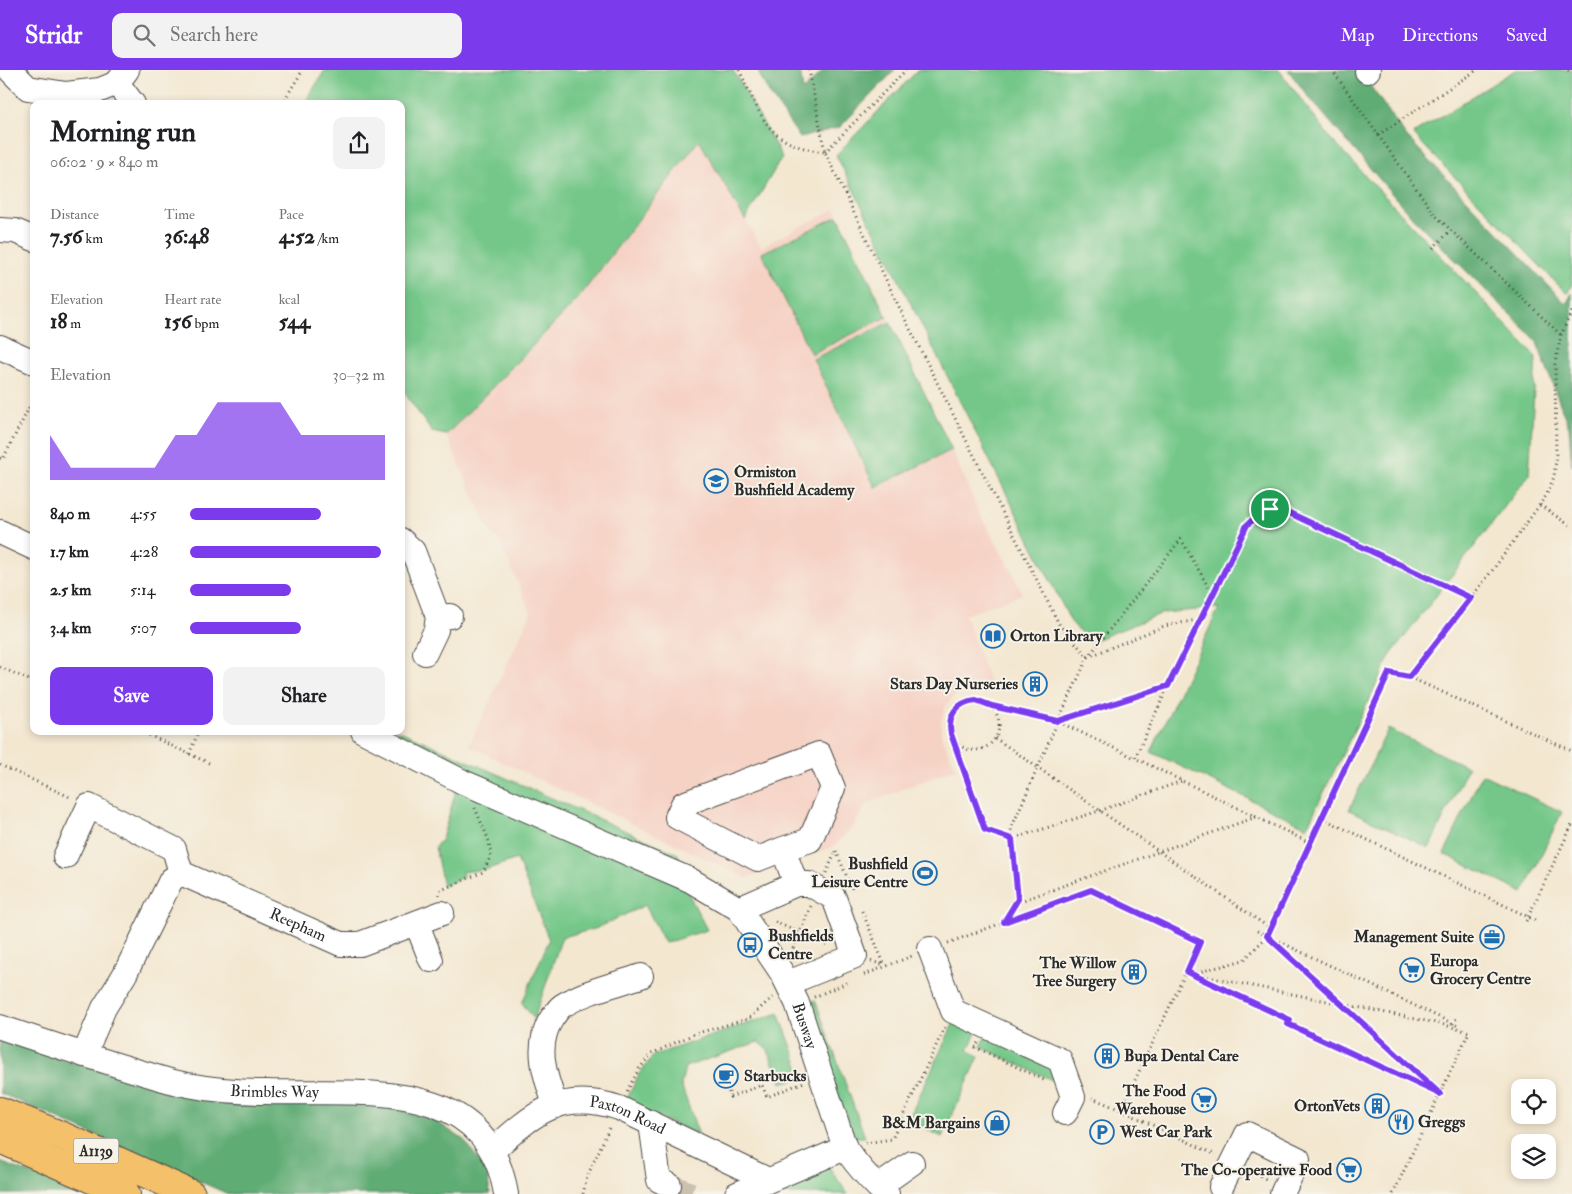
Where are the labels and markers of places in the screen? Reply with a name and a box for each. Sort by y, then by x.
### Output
place label: Ormiston Bushfield Academy [734,462,855,501]
school or university icon: Ormiston Bushfield Academy [703,468,729,494]
pin [1249,488,1291,530]
library icon: Orton Library [980,623,1006,649]
place label: Orton Library [1010,626,1104,647]
building icon: Stars Day Nurseries [1022,671,1048,697]
place label: Stars Day Nurseries [890,674,1019,695]
place label: Bushfield Leisure Centre [811,854,908,892]
sports icon: Bushfield Leisure Centre [912,860,938,886]
office icon: Management Suite [1479,924,1505,950]
place label: Bushfields Centre [768,926,834,964]
place label: Management Suite [1353,927,1474,948]
bus stop icon: Bushfields Centre [737,932,763,958]
place label: Europa Grocery Centre [1430,951,1531,990]
place label: The Willow Tree Surgery [1032,953,1117,992]
supermarket icon: Europa Grocery Centre [1399,957,1425,983]
building icon: The Willow Tree Surgery [1121,959,1147,985]
building icon: Bupa Dental Care [1094,1043,1120,1069]
place label: Bupa Dental Care [1124,1046,1239,1067]
cafe icon: Starbucks [713,1063,739,1089]
place label: Starbucks [744,1066,807,1086]
place label: The Food Warehouse [1114,1081,1186,1119]
supermarket icon: The Food Warehouse [1191,1087,1217,1113]
building icon: OrtonVets [1364,1093,1390,1119]
place label: OrtonVets [1294,1096,1361,1116]
restaurant icon: Greggs [1388,1109,1414,1135]
shop icon: B&M Bargains [984,1110,1010,1136]
place label: Greggs [1418,1112,1466,1133]
place label: B&M Bargains [882,1113,981,1134]
parking icon: West Car Park [1089,1119,1115,1145]
place label: West Car Park [1119,1122,1213,1142]
supermarket icon: The Co-operative Food [1336,1157,1362,1183]
place label: The Co-operative Food [1180,1160,1332,1181]

